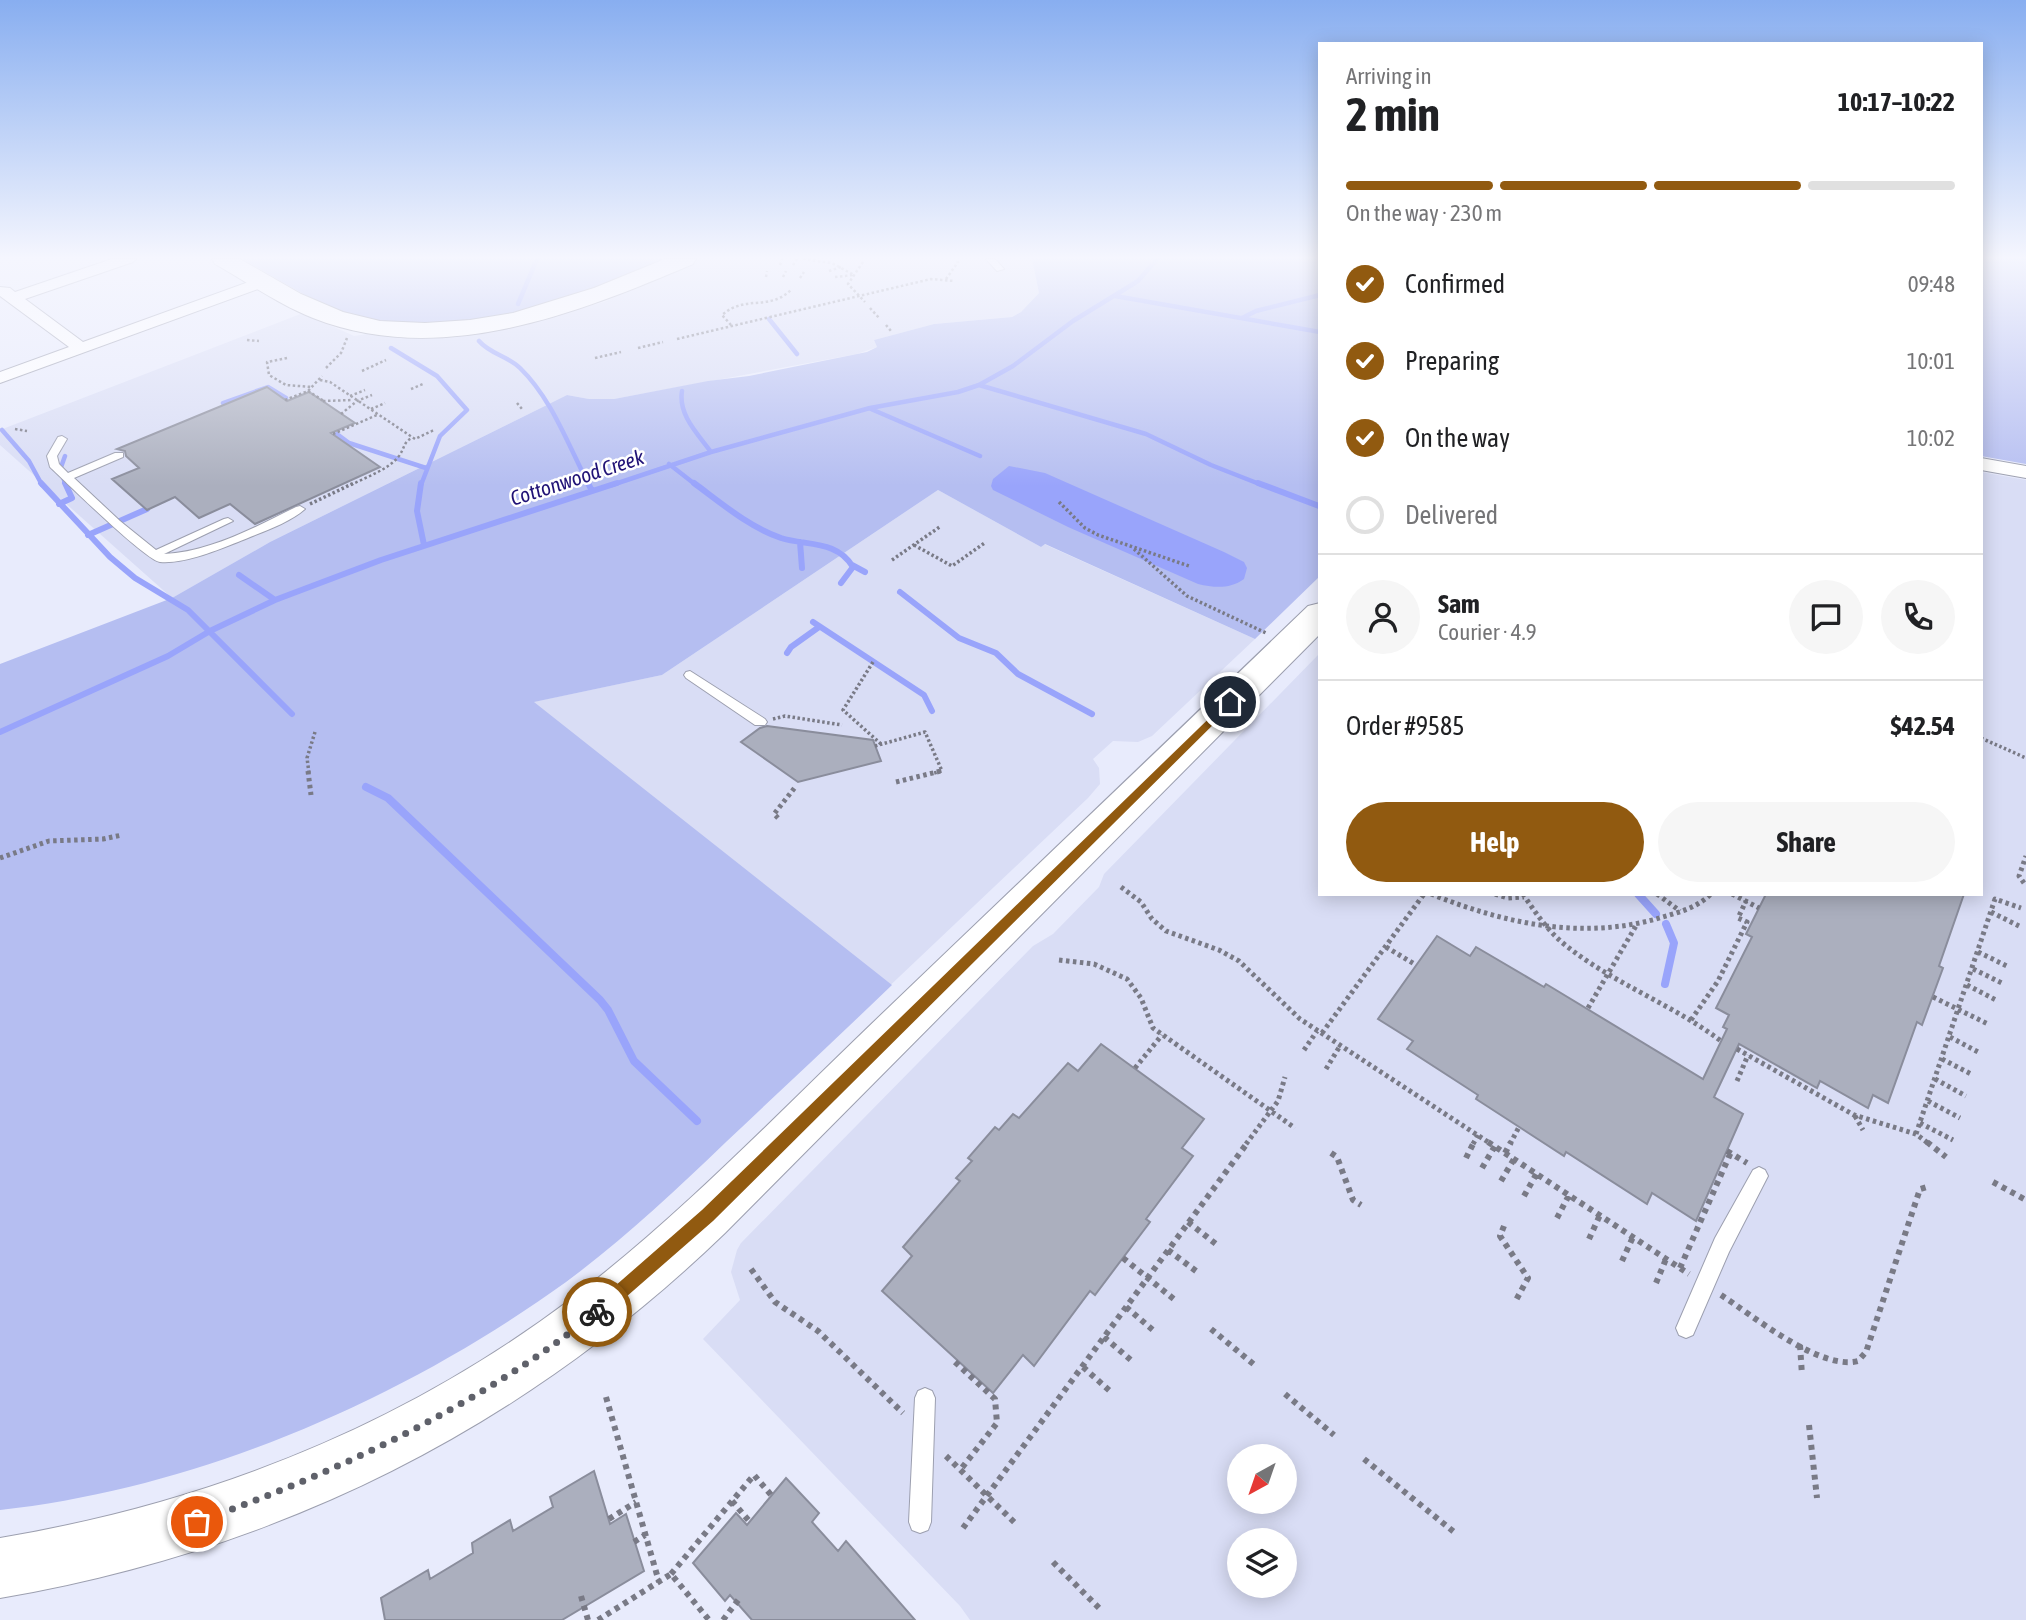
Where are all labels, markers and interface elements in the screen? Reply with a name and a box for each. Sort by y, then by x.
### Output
text: Arriving in [1346,63,1432,89]
text: 10:17–10:22 [1838,87,1955,117]
text: 2 min [1346,88,1440,141]
text: On the way · 230 m [1346,200,1502,226]
icon: check [1346,265,1384,303]
text: Confirmed [1405,269,1505,299]
text: 09:48 [1908,271,1955,297]
icon: check [1346,342,1384,380]
text: Preparing [1405,346,1499,376]
text: 10:01 [1907,348,1955,374]
icon: check [1346,419,1384,457]
text: On the way [1405,423,1510,453]
text: 10:02 [1907,425,1955,451]
water label: Cottonwood Creek [507,444,648,510]
text: Delivered [1405,500,1498,530]
button: person [1346,580,1420,654]
button: chat [1789,580,1863,654]
button: phone [1881,580,1955,654]
text: Sam [1438,589,1480,619]
text: Courier · 4.9 [1438,619,1537,645]
pin [1200,672,1260,732]
icon: home [1211,683,1249,721]
text: Order #9585 [1346,711,1465,741]
text: $42.54 [1891,711,1955,741]
button: Help [1346,802,1644,882]
button: Share [1658,802,1955,882]
courier [562,1277,632,1347]
icon: bike [578,1293,616,1331]
north arrow [1227,1444,1297,1514]
map controls [1227,1444,1297,1598]
pin [167,1492,227,1552]
icon: bag [178,1503,216,1541]
button: layers [1227,1528,1297,1598]

